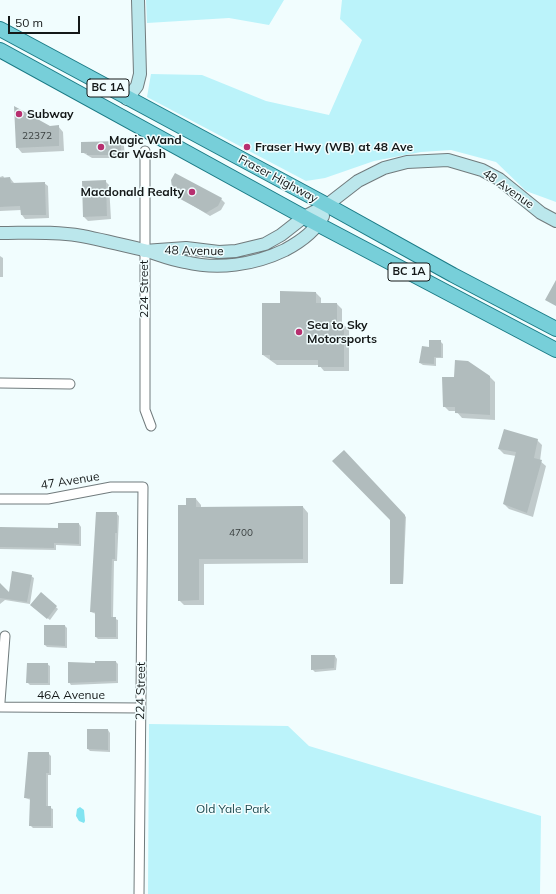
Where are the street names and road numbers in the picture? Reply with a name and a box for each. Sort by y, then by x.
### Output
road number: BC 1A [87,79,129,97]
street label: Fraser Highway [236,152,320,206]
street label: 48 Avenue [480,166,536,212]
street label: 48 Avenue [164,243,224,259]
street label: 224 Street [137,260,151,318]
road number: BC 1A [388,263,430,281]
street label: 47 Avenue [40,469,100,493]
street label: 224 Street [133,662,149,720]
street label: 46A Avenue [37,688,105,702]

